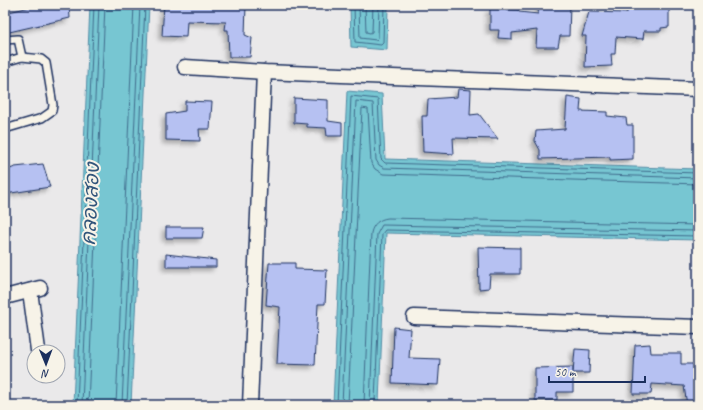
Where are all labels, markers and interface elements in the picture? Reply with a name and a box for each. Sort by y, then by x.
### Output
water label: คลองสอง [76,161,105,246]
north arrow [26,344,66,384]
scale bar [549,358,645,384]
text: 50 m [555,364,577,380]
text: N [40,367,50,381]

